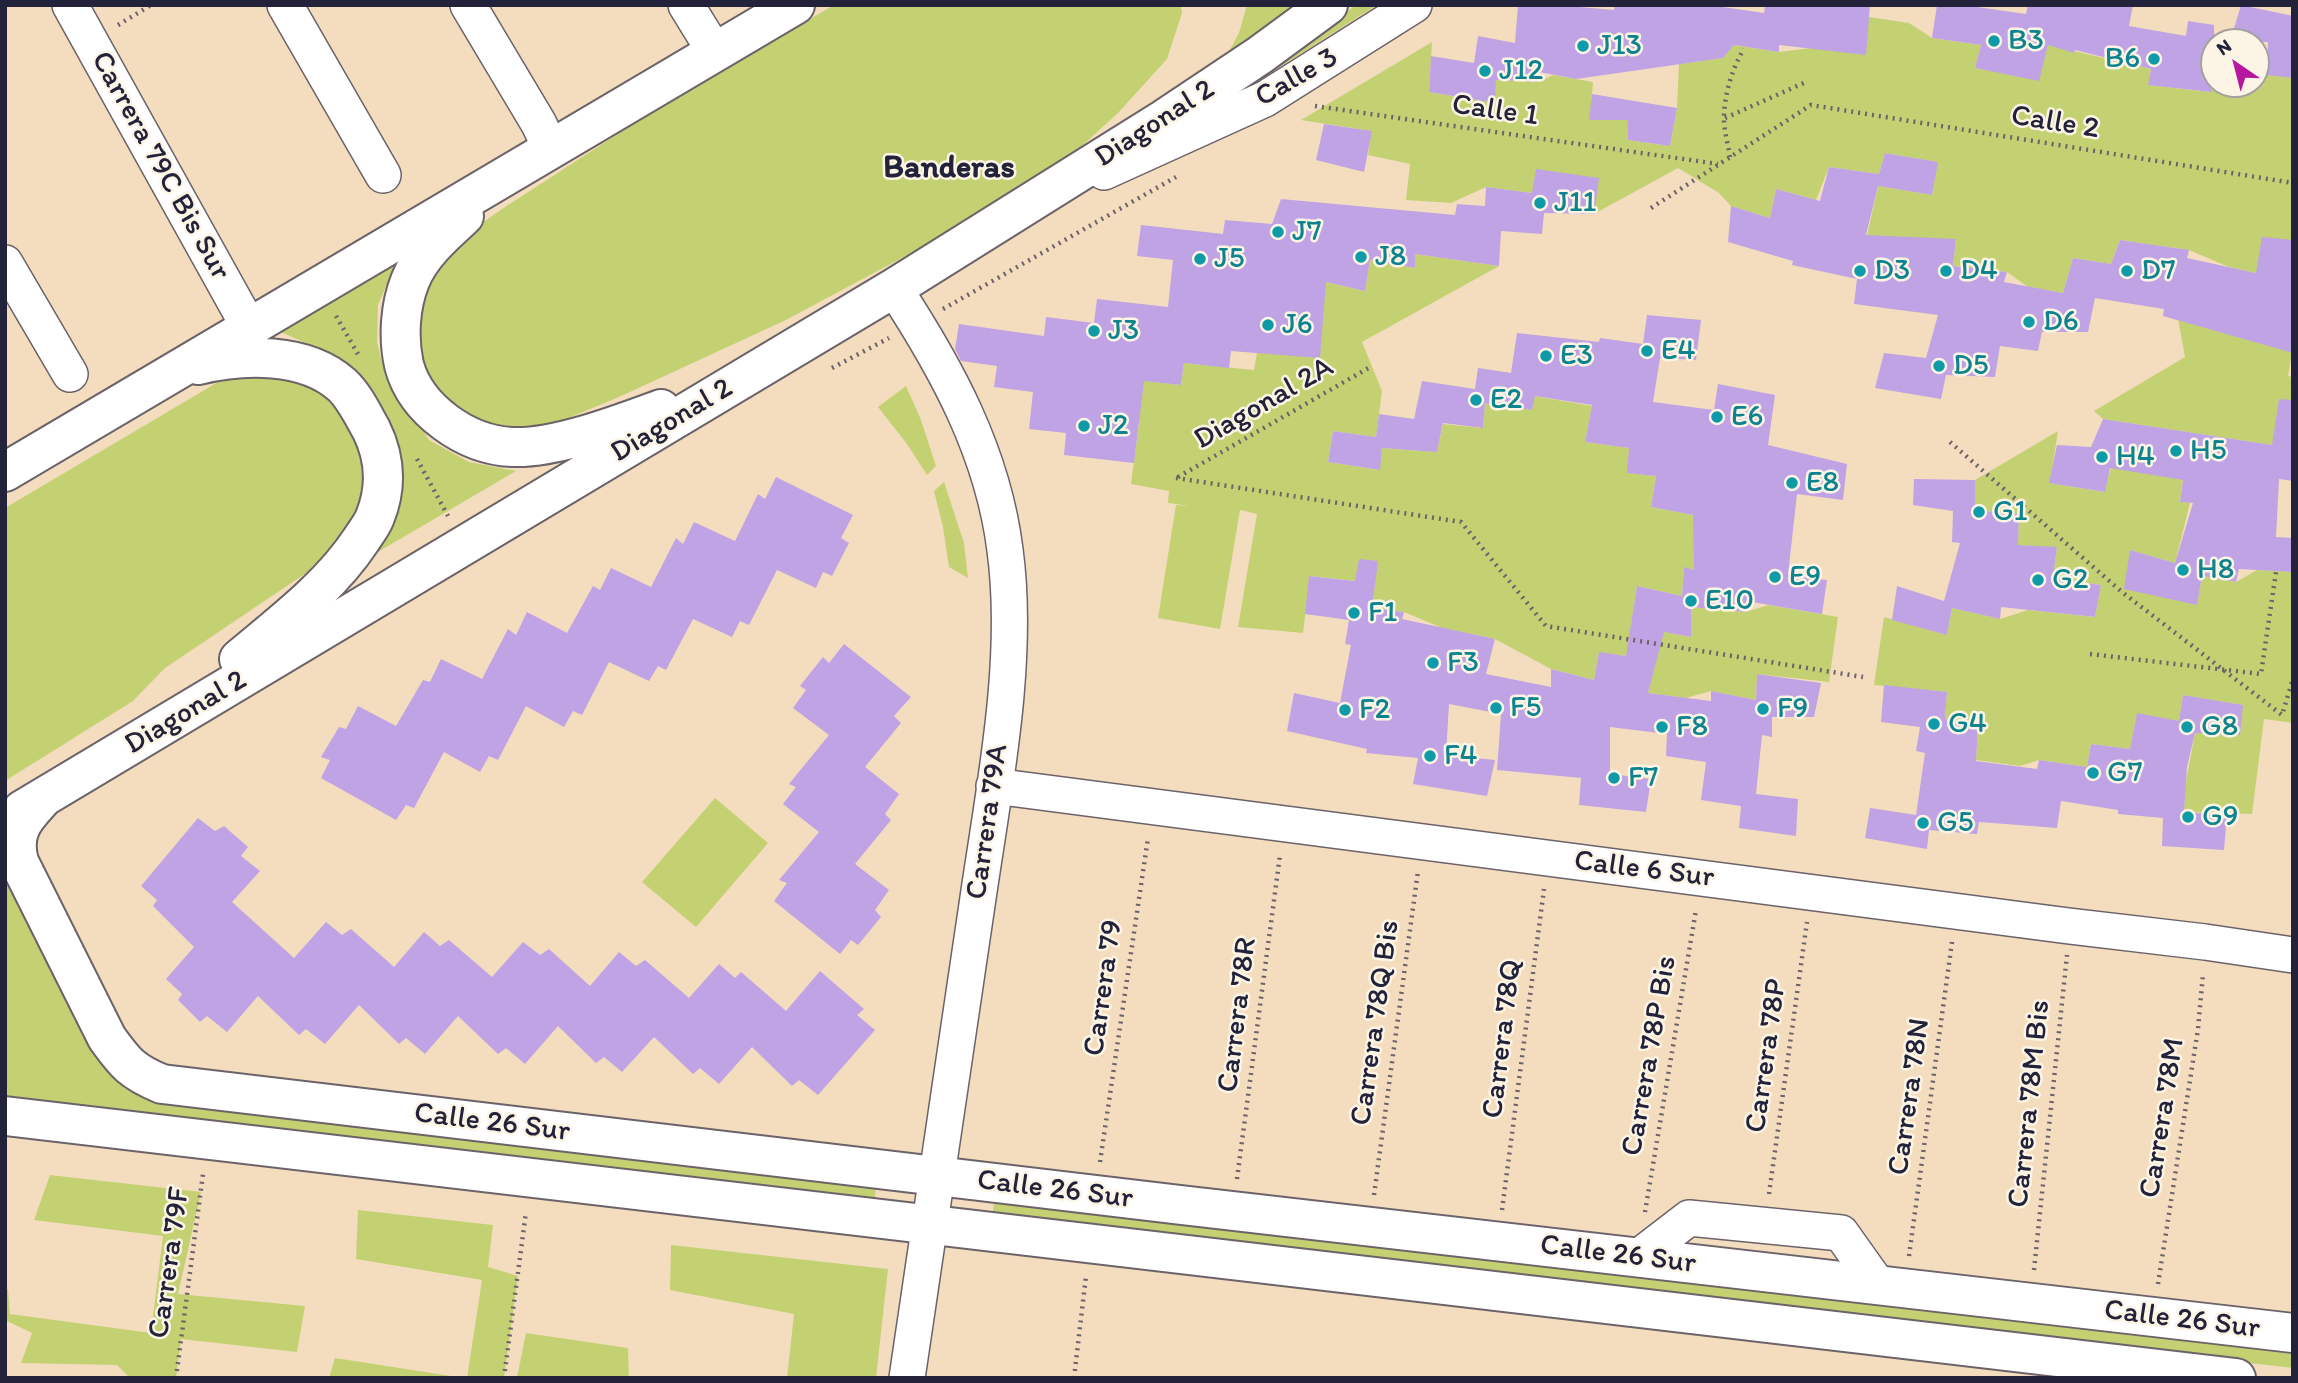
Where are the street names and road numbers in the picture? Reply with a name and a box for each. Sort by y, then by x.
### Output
street label: Calle 3 [1249,40,1345,116]
street label: Carrera 79C Bis Sur [82,45,238,287]
street label: Diagonal 2 [1088,72,1222,176]
street label: Calle 1 [1450,87,1540,135]
street label: Calle 2 [2008,98,2102,148]
street label: Diagonal 2A [1188,350,1340,458]
street label: Diagonal 2 [605,371,739,471]
street label: Diagonal 2 [119,663,253,763]
street label: Carrera 79A [959,742,1017,902]
street label: Calle 6 Sur [1572,844,1716,896]
street label: Carrera 79 [1077,918,1131,1058]
street label: Carrera 78Q Bis [1344,918,1408,1128]
street label: Carrera 78R [1211,935,1265,1095]
street label: Carrera 78P Bis [1615,953,1685,1159]
street label: Carrera 78Q [1475,958,1531,1120]
street label: Carrera 78P [1738,977,1796,1135]
street label: Carrera 78M Bis [2001,998,2059,1210]
street label: Carrera 78N [1881,1016,1939,1178]
street label: Carrera 78M [2133,1035,2193,1201]
street label: Calle 26 Sur [412,1096,572,1150]
street label: Calle 26 Sur [975,1163,1135,1217]
street label: Carrera 79F [142,1185,198,1341]
street label: Calle 26 Sur [1538,1228,1698,1282]
street label: Calle 26 Sur [2102,1293,2262,1347]

